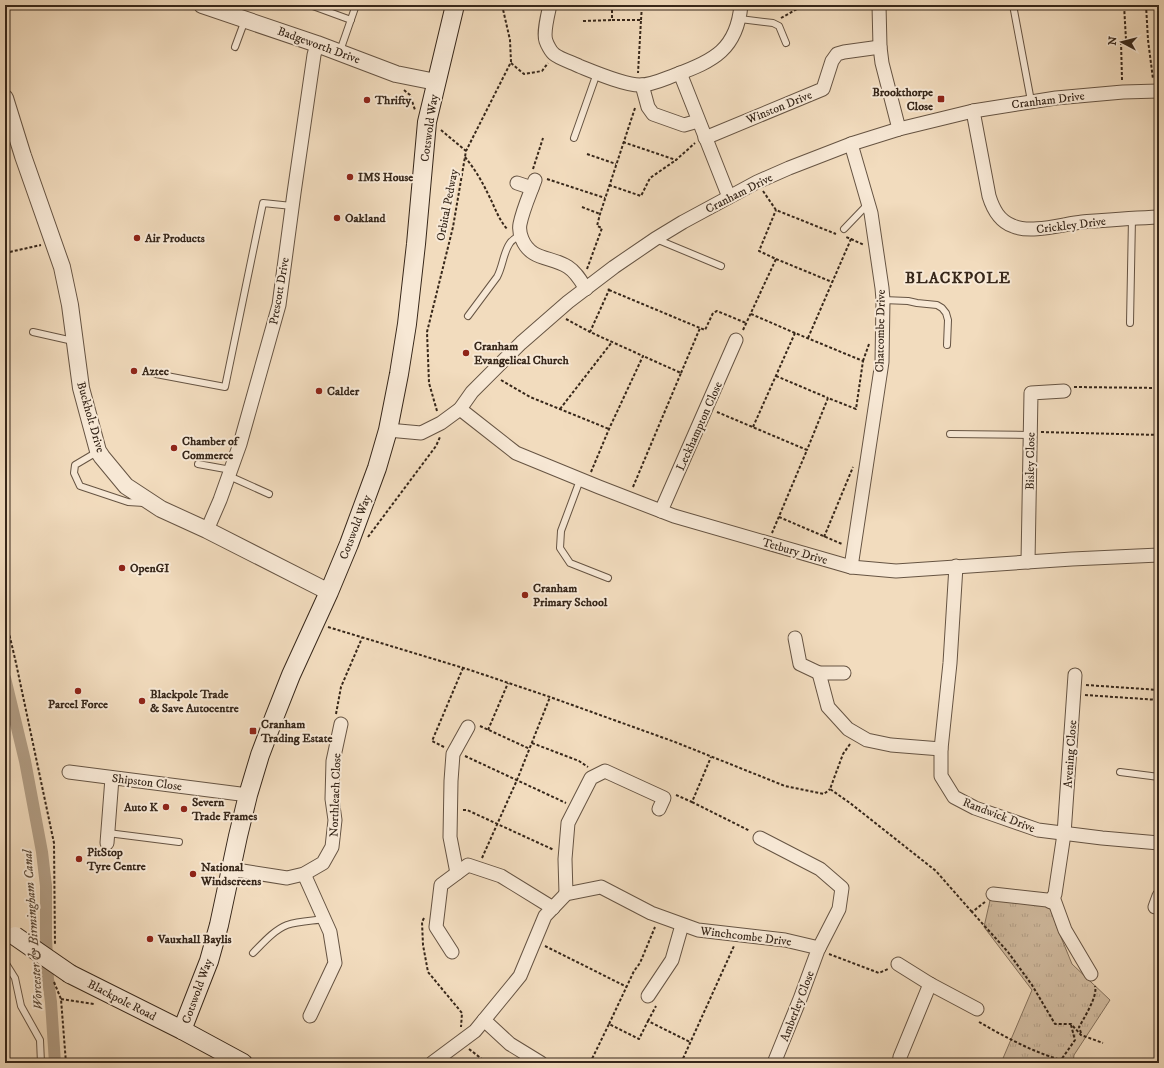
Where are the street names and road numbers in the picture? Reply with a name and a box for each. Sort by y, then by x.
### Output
street label: Badgeworth Drive [275,24,362,67]
street label: Winston Drive [743,87,814,128]
street label: Cranham Drive [1011,89,1085,112]
street label: Cotswold Way [417,93,442,163]
street label: Orbital Pedway [433,168,462,242]
street label: Cranham Drive [703,170,775,217]
street label: Crickley Drive [1035,214,1107,237]
street label: Prescott Drive [266,256,293,326]
street label: Chatcombe Drive [872,289,889,373]
street label: Leckhampton Close [673,379,726,473]
street label: Buckholt Drive [73,380,108,454]
street label: Bisley Close [1022,432,1039,490]
street label: Cotswold Way [336,492,375,562]
street label: Tetbury Drive [760,535,829,568]
street label: Avening Close [1061,720,1080,788]
street label: Northleach Close [327,753,344,837]
street label: Shipston Close [111,771,183,794]
street label: Randwick Drive [960,795,1037,836]
street label: Winchcombe Drive [699,923,792,950]
street label: Cotswold Way [179,956,216,1026]
street label: Amberley Close [777,969,818,1044]
street label: Blackpole Road [85,977,159,1024]

